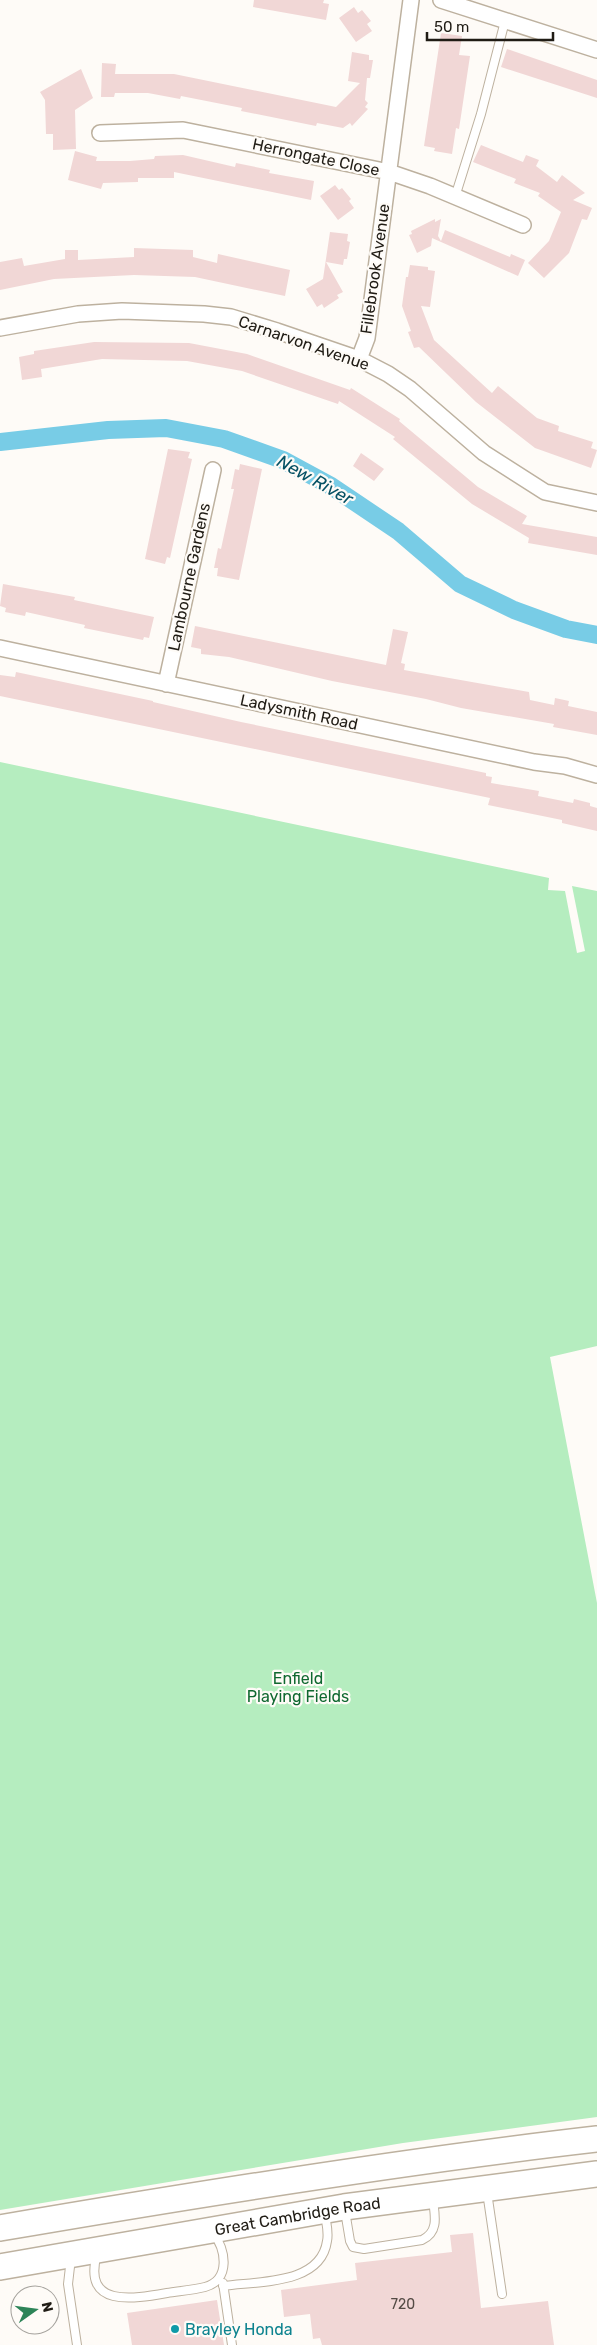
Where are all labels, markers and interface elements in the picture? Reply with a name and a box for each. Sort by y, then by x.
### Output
scale bar [427,10,553,42]
text: 50 m [434,18,469,36]
street label: Herrongate Close [251,134,381,180]
street label: Fillebrook Avenue [356,203,394,335]
street label: Carnarvon Avenue [236,312,372,374]
water label: New River [273,450,358,510]
street label: Lambourne Gardens [164,501,214,653]
street label: Ladysmith Road [238,690,360,734]
park label: Enfield Playing Fields [247,1669,349,1706]
street label: Great Cambridge Road [213,2193,382,2239]
north arrow [10,2285,60,2335]
house number: 720 [391,2296,415,2313]
text: N [38,2300,57,2314]
place label: Brayley Honda [185,2320,293,2339]
marker: Brayley Honda [169,2323,181,2335]

